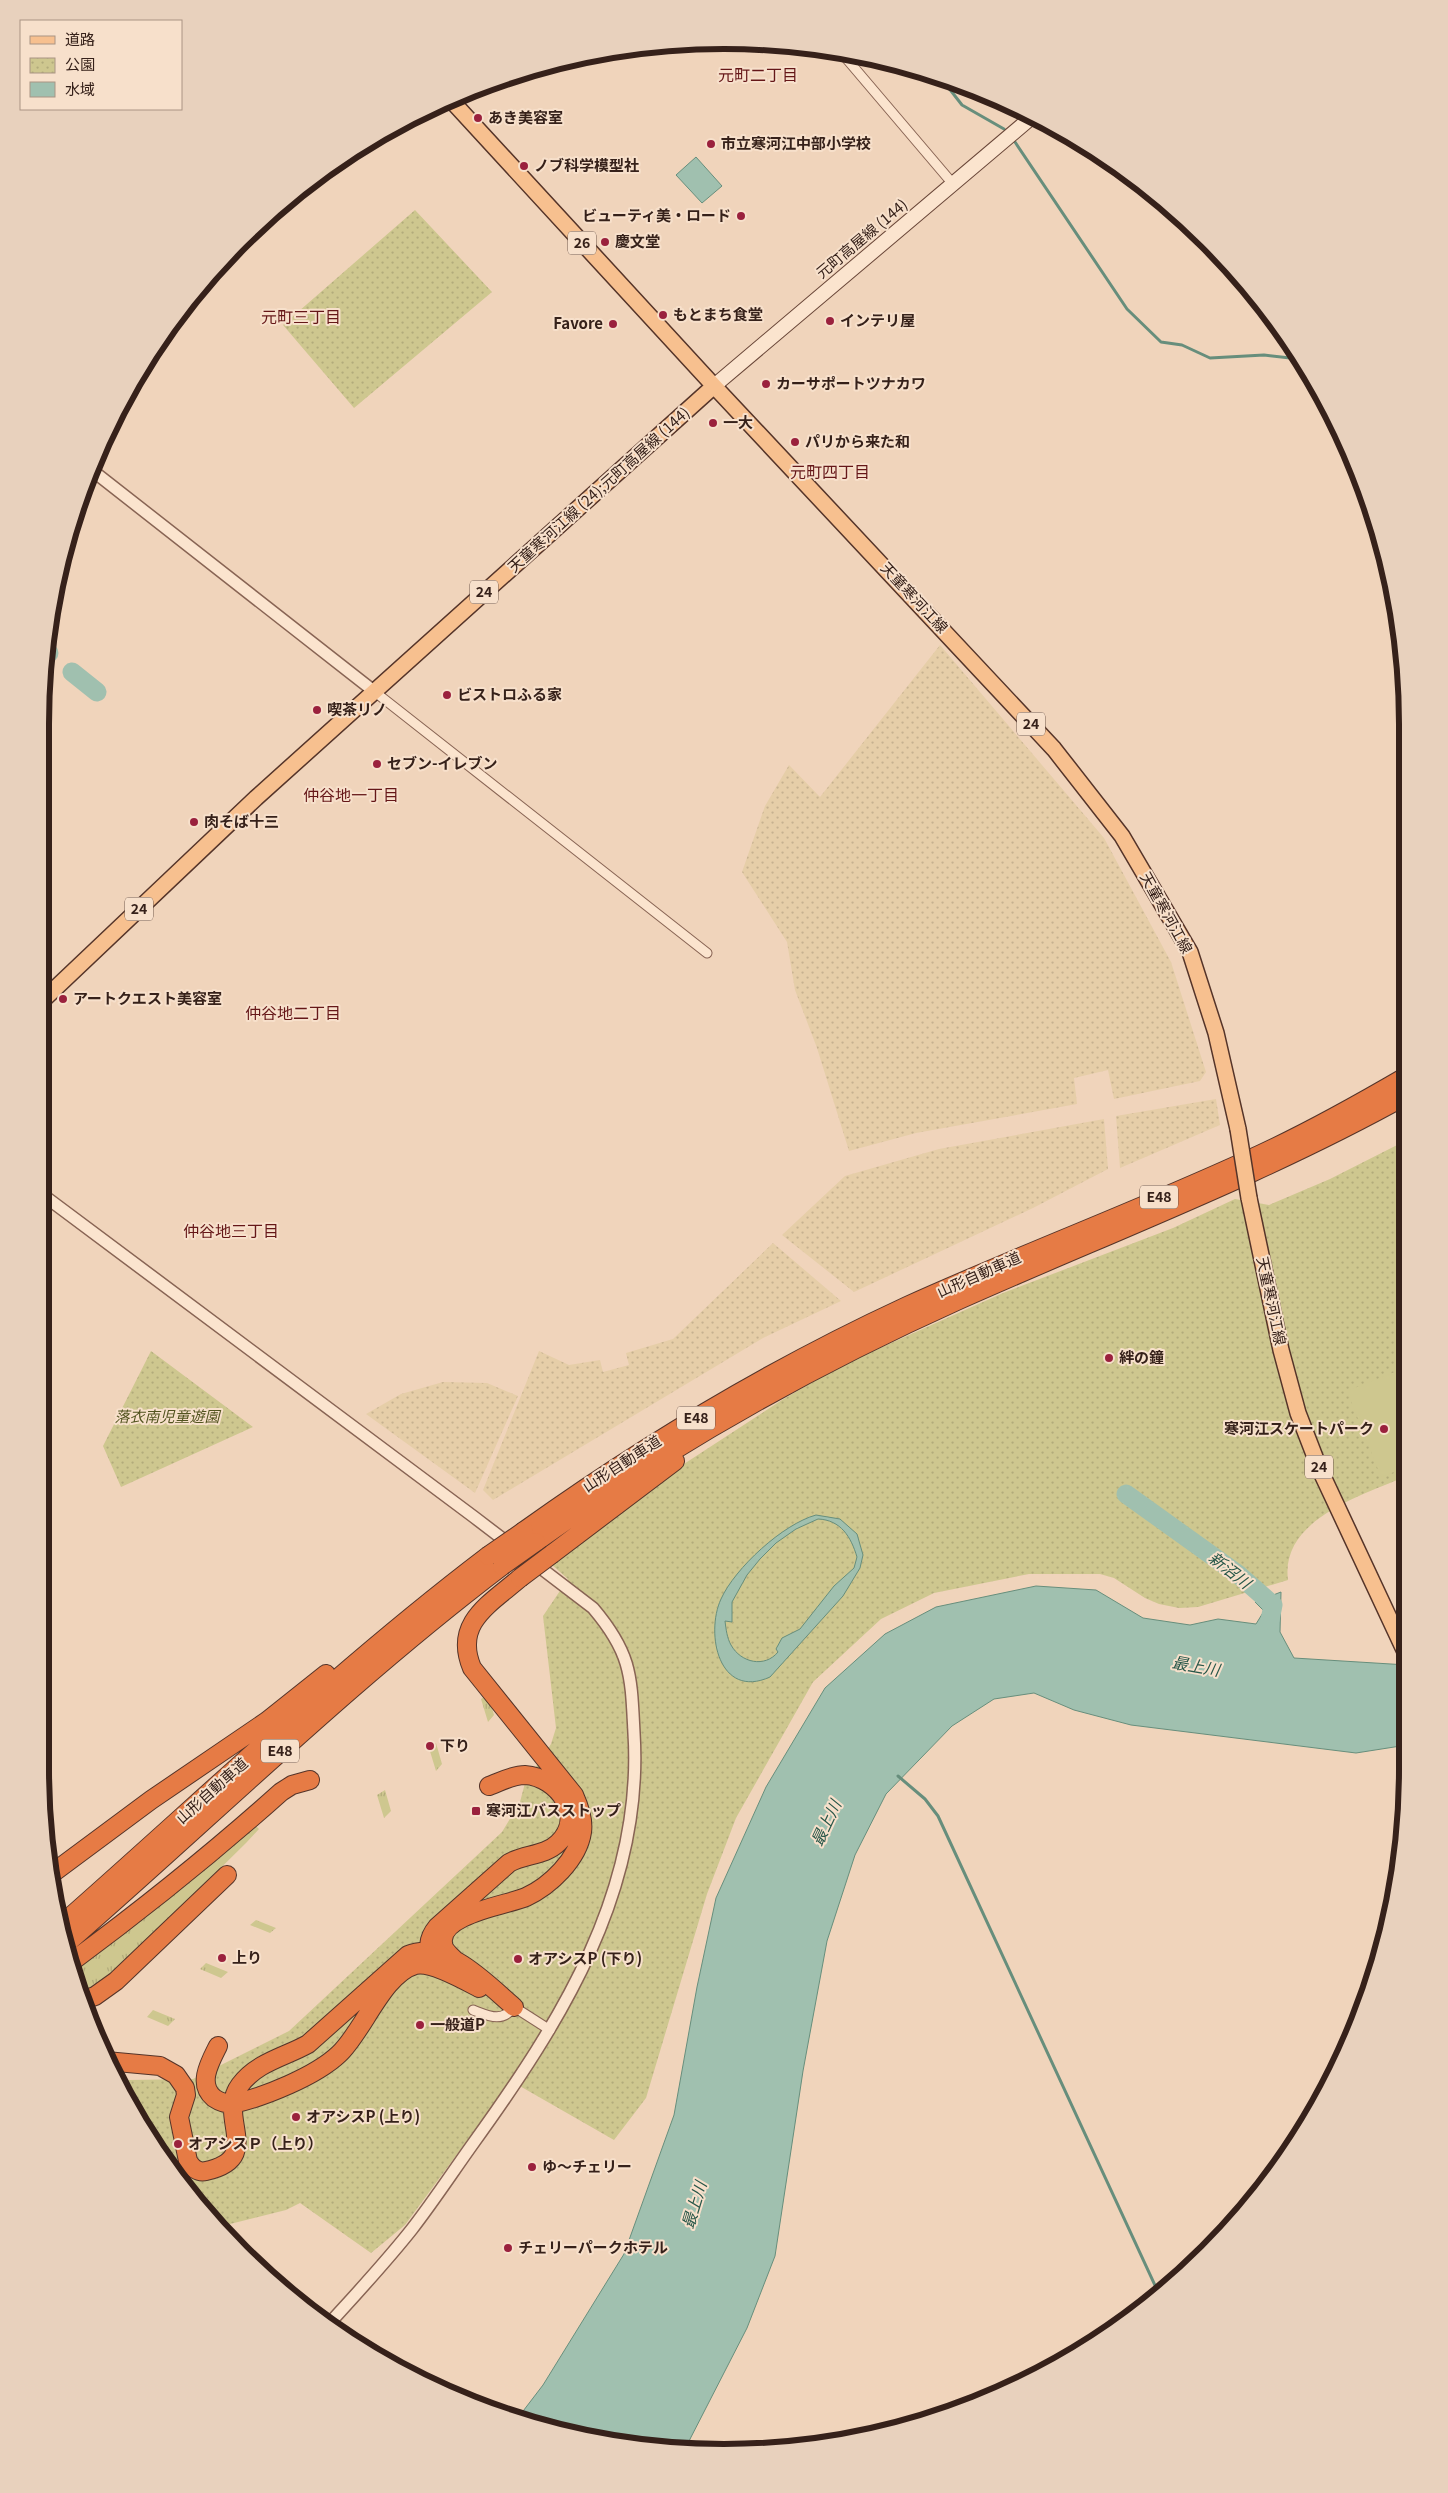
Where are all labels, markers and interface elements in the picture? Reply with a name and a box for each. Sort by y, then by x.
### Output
legend [20,20,182,110]
text: 道路 [65,28,95,49]
text: 公園 [65,53,95,74]
district label: 元町二丁目 [718,62,798,86]
text: 水域 [65,78,95,99]
place label: あき美容室 [488,106,563,127]
marker: あき美容室 [472,112,484,124]
place label: 市立寒河江中部小学校 [721,132,871,153]
marker: 市立寒河江中部小学校 [705,138,717,150]
place label: ノブ科学模型社 [534,154,639,175]
marker: ノブ科学模型社 [518,160,530,172]
street label: 元町高屋線 (144) [811,193,911,282]
place label: ビューティ美・ロード [582,204,731,225]
marker: ビューティ美・ロード [735,210,747,222]
place label: 慶文堂 [615,230,660,251]
road number: 26 [568,232,596,254]
marker: 慶文堂 [599,236,611,248]
place label: もとまち食堂 [673,303,763,324]
district label: 元町三丁目 [261,304,341,328]
marker: もとまち食堂 [657,309,669,321]
place label: インテリ屋 [840,309,915,330]
place label: Favore [553,312,603,333]
marker: インテリ屋 [824,315,836,327]
marker: Favore [607,318,619,330]
place label: カーサポートツナカワ [776,372,926,393]
marker: カーサポートツナカワ [760,378,772,390]
street label: 天童寒河江線 (24);元町高屋線 (144) [503,402,693,576]
place label: 一大 [723,411,753,432]
marker: 一大 [707,417,719,429]
place label: パリから来た和 [805,430,910,451]
marker: パリから来た和 [789,436,801,448]
district label: 元町四丁目 [790,459,870,483]
street label: 天童寒河江線 [877,557,953,637]
road number: 24 [470,580,498,604]
place label: ビストロふる家 [457,683,562,704]
marker: ビストロふる家 [441,689,453,701]
place label: 喫茶リノ [327,698,387,719]
marker: 喫茶リノ [311,704,323,716]
road number: 24 [1017,712,1045,736]
place label: セブン-イレブン [387,752,498,773]
marker: セブン-イレブン [371,758,383,770]
district label: 仲谷地一丁目 [303,782,399,806]
place label: 肉そば十三 [204,810,279,831]
marker: 肉そば十三 [188,816,200,828]
street label: 天童寒河江線 [1136,868,1198,957]
road number: 24 [125,898,153,921]
place label: アートクエスト美容室 [73,987,222,1008]
marker: アートクエスト美容室 [57,993,69,1005]
district label: 仲谷地二丁目 [245,1000,341,1024]
road number: E48 [1140,1186,1178,1208]
district label: 仲谷地三丁目 [183,1218,279,1242]
street label: 山形自動車道 [933,1246,1024,1302]
street label: 天童寒河江線 [1253,1254,1292,1347]
place label: 絆の鐘 [1119,1346,1164,1367]
marker: 絆の鐘 [1103,1352,1115,1364]
park label: 落衣南児童遊園 [114,1405,221,1426]
road number: E48 [677,1406,715,1430]
place label: 寒河江スケートパーク [1224,1417,1374,1438]
marker: 寒河江スケートパーク [1378,1423,1390,1435]
street label: 山形自動車道 [578,1429,665,1496]
road number: 24 [1305,1455,1333,1478]
water label: 新沼川 [1204,1545,1258,1595]
water label: 最上川 [1170,1649,1224,1681]
place label: 下り [440,1734,470,1755]
road number: E48 [261,1740,299,1762]
marker: 下り [424,1740,436,1752]
street label: 山形自動車道 [171,1752,251,1828]
water label: 最上川 [804,1794,847,1849]
place label: 寒河江バスストップ [486,1799,621,1820]
marker: 寒河江バスストップ [470,1805,482,1817]
place label: 上り [232,1946,262,1967]
place label: オアシスP (下り) [528,1947,642,1968]
marker: 上り [216,1952,228,1964]
marker: オアシスP (下り) [512,1953,524,1965]
place label: 一般道P [430,2013,485,2034]
marker: 一般道P [414,2019,426,2031]
place label: オアシスP (上り) [306,2105,420,2126]
marker: オアシスP (上り) [290,2111,302,2123]
place label: オアシスＰ（上り） [188,2132,322,2153]
marker: オアシスＰ（上り） [172,2138,184,2150]
place label: ゆ～チェリー [542,2155,632,2176]
marker: ゆ～チェリー [526,2161,538,2173]
water label: 最上川 [675,2176,712,2231]
place label: チェリーパークホテル [518,2236,668,2257]
marker: チェリーパークホテル [502,2242,514,2254]

